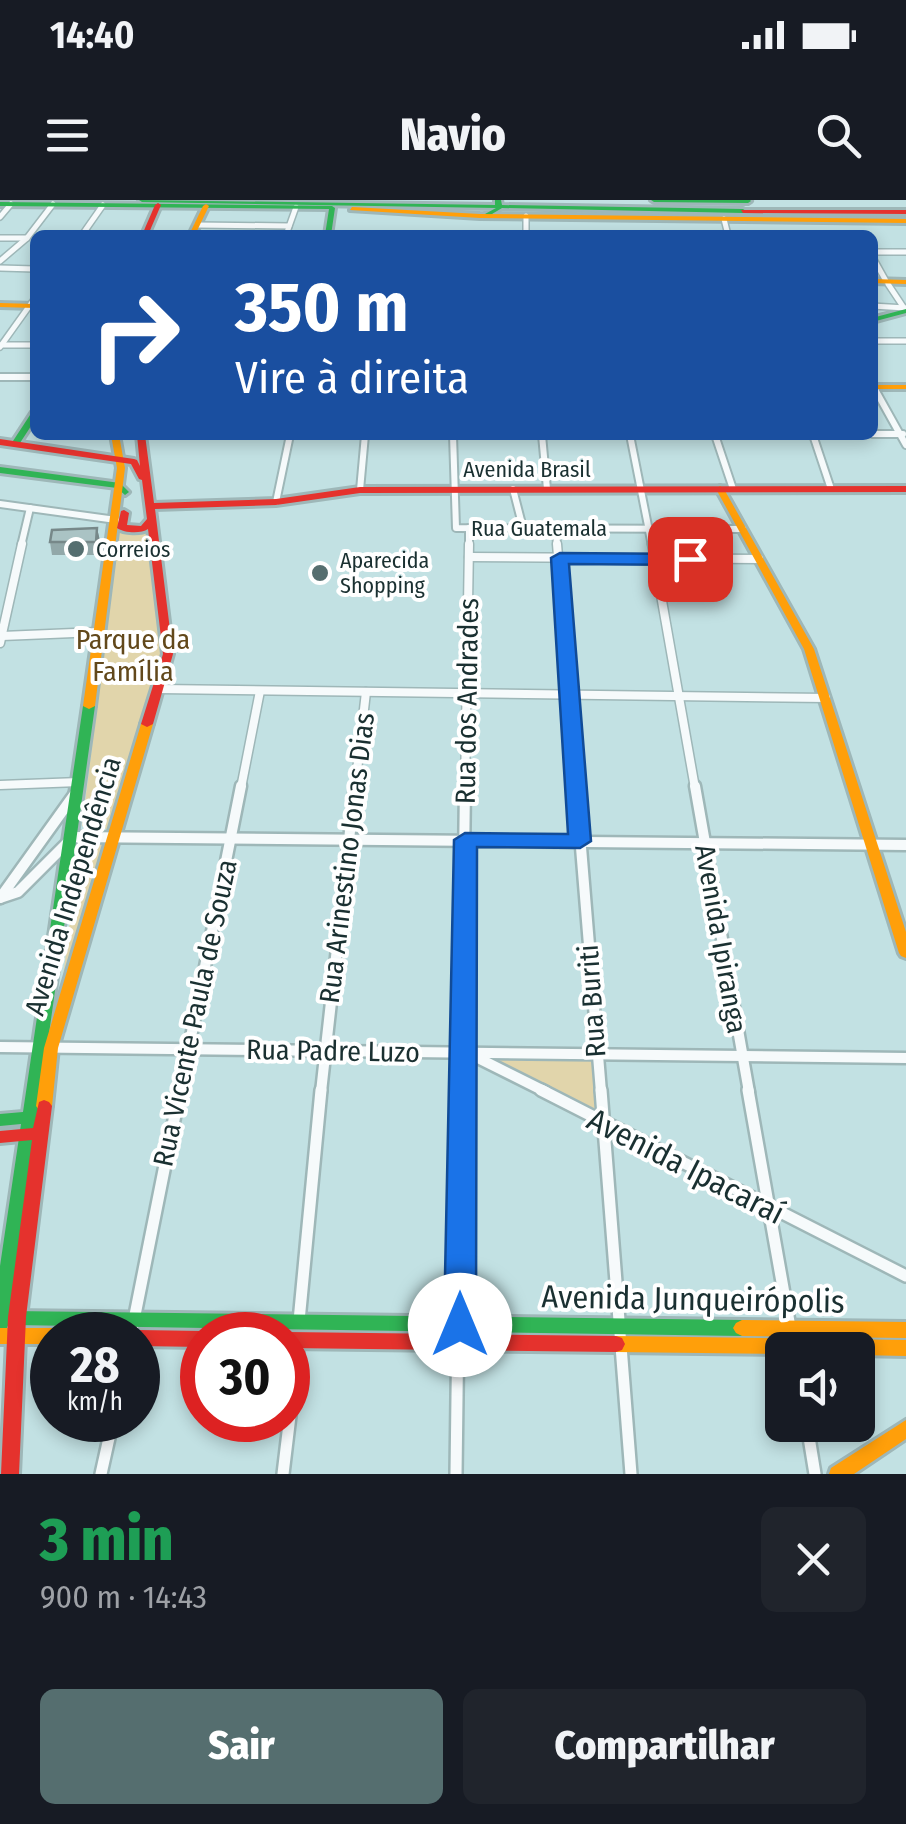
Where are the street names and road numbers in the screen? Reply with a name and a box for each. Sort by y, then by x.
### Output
street label: Avenida Brasil [463,456,591,483]
street label: Rua Guatemala [471,515,607,542]
street label: Rua dos Andrades [449,598,485,804]
street label: Rua Arinestino Jonas Dias [313,711,381,1005]
street label: Avenida Independência [18,753,128,1019]
street label: Avenida Ipiranga [688,842,754,1036]
street label: Rua Vicente Paula de Souza [146,857,244,1169]
street label: Rua Buriti [572,943,612,1059]
street label: Rua Padre Luzo [246,1033,420,1069]
street label: Avenida Ipacaraí [581,1100,791,1232]
street label: Avenida Junqueirópolis [541,1277,845,1321]

